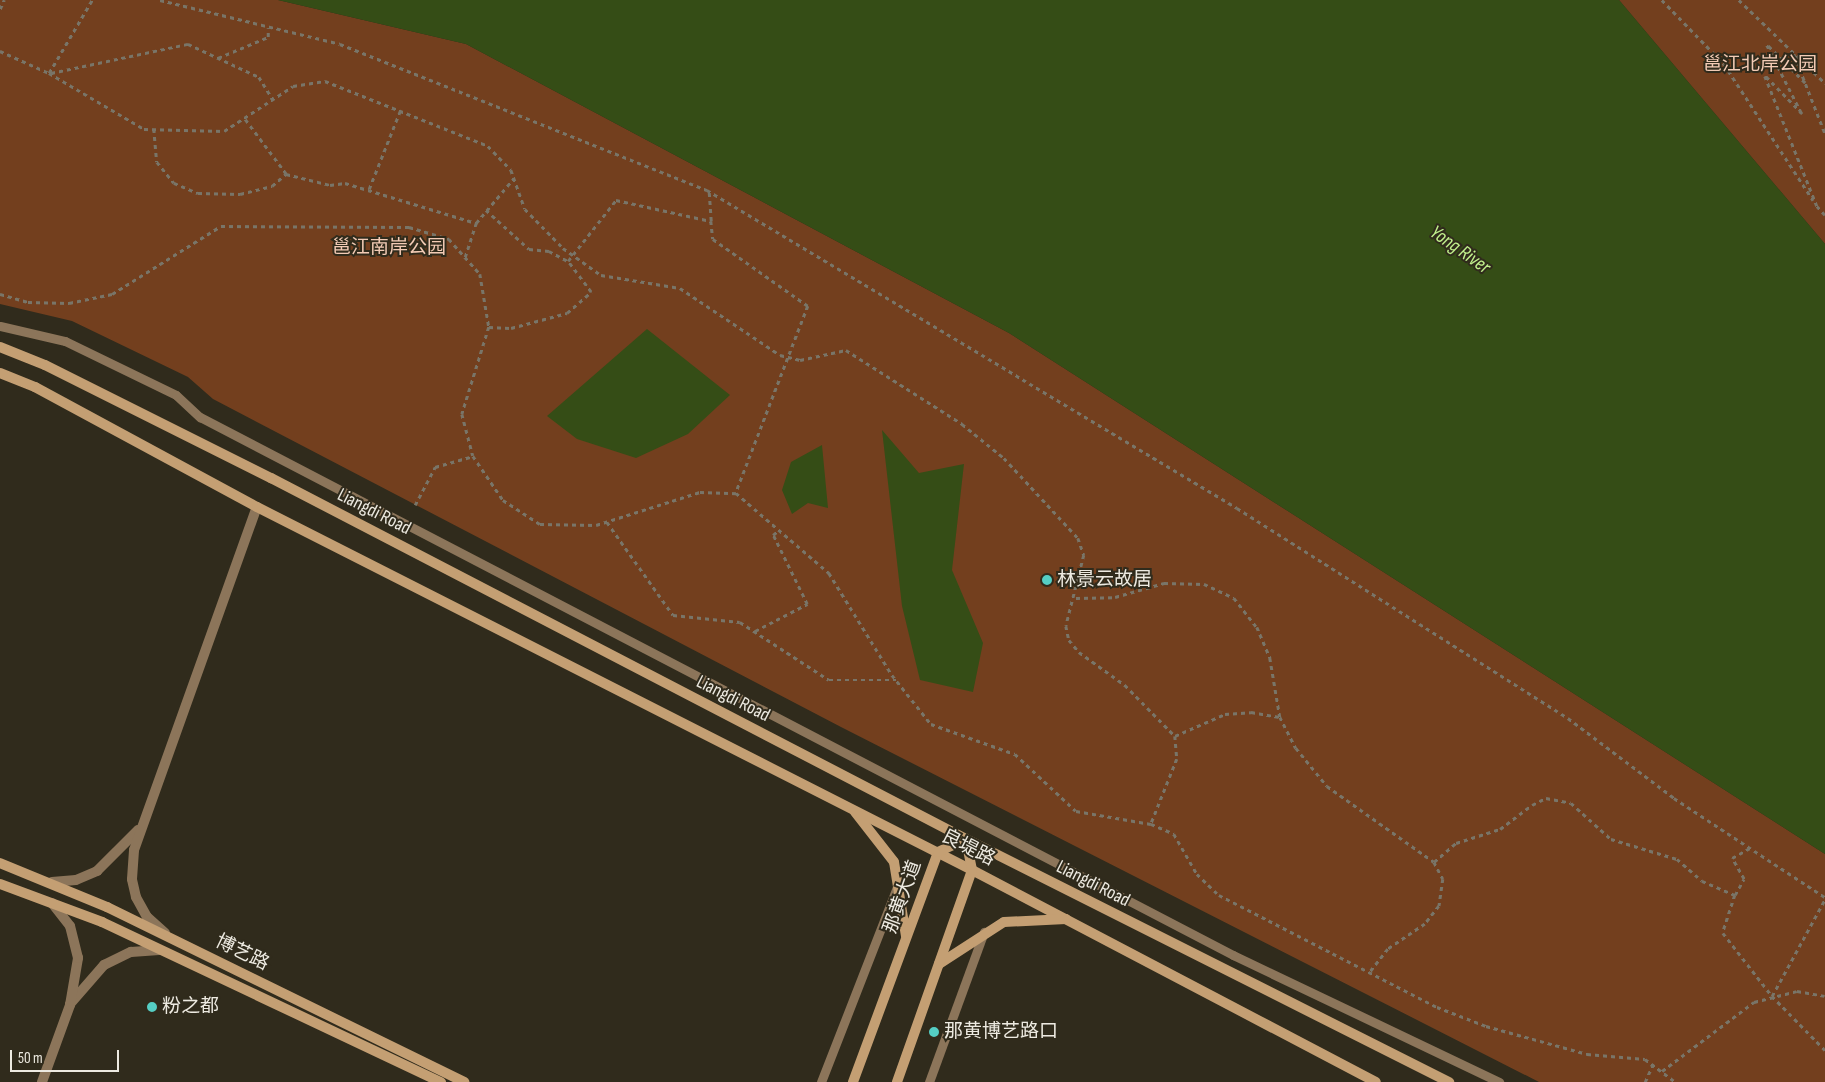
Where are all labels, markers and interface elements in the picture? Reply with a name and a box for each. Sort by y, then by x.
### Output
park label: 邕江北岸公园 [1703,54,1817,76]
water label: Yong River [1425,221,1495,279]
park label: 邕江南岸公园 [332,237,446,259]
street label: Liangdi Road [333,484,415,540]
place label: 林景云故居 [1057,569,1152,591]
marker: 林景云故居 [1041,574,1053,586]
street label: Liangdi Road [692,671,774,727]
street label: 良堤路 [937,825,999,871]
street label: Liangdi Road [1052,856,1134,912]
street label: 那黄大道 [879,857,927,937]
street label: 博艺路 [211,930,273,976]
place label: 粉之都 [162,996,219,1018]
marker: 粉之都 [146,1001,158,1013]
place label: 那黄博艺路口 [944,1021,1058,1043]
marker: 那黄博艺路口 [928,1026,940,1038]
scale bar [12,1040,121,1072]
text: 50 m [18,1049,43,1068]

